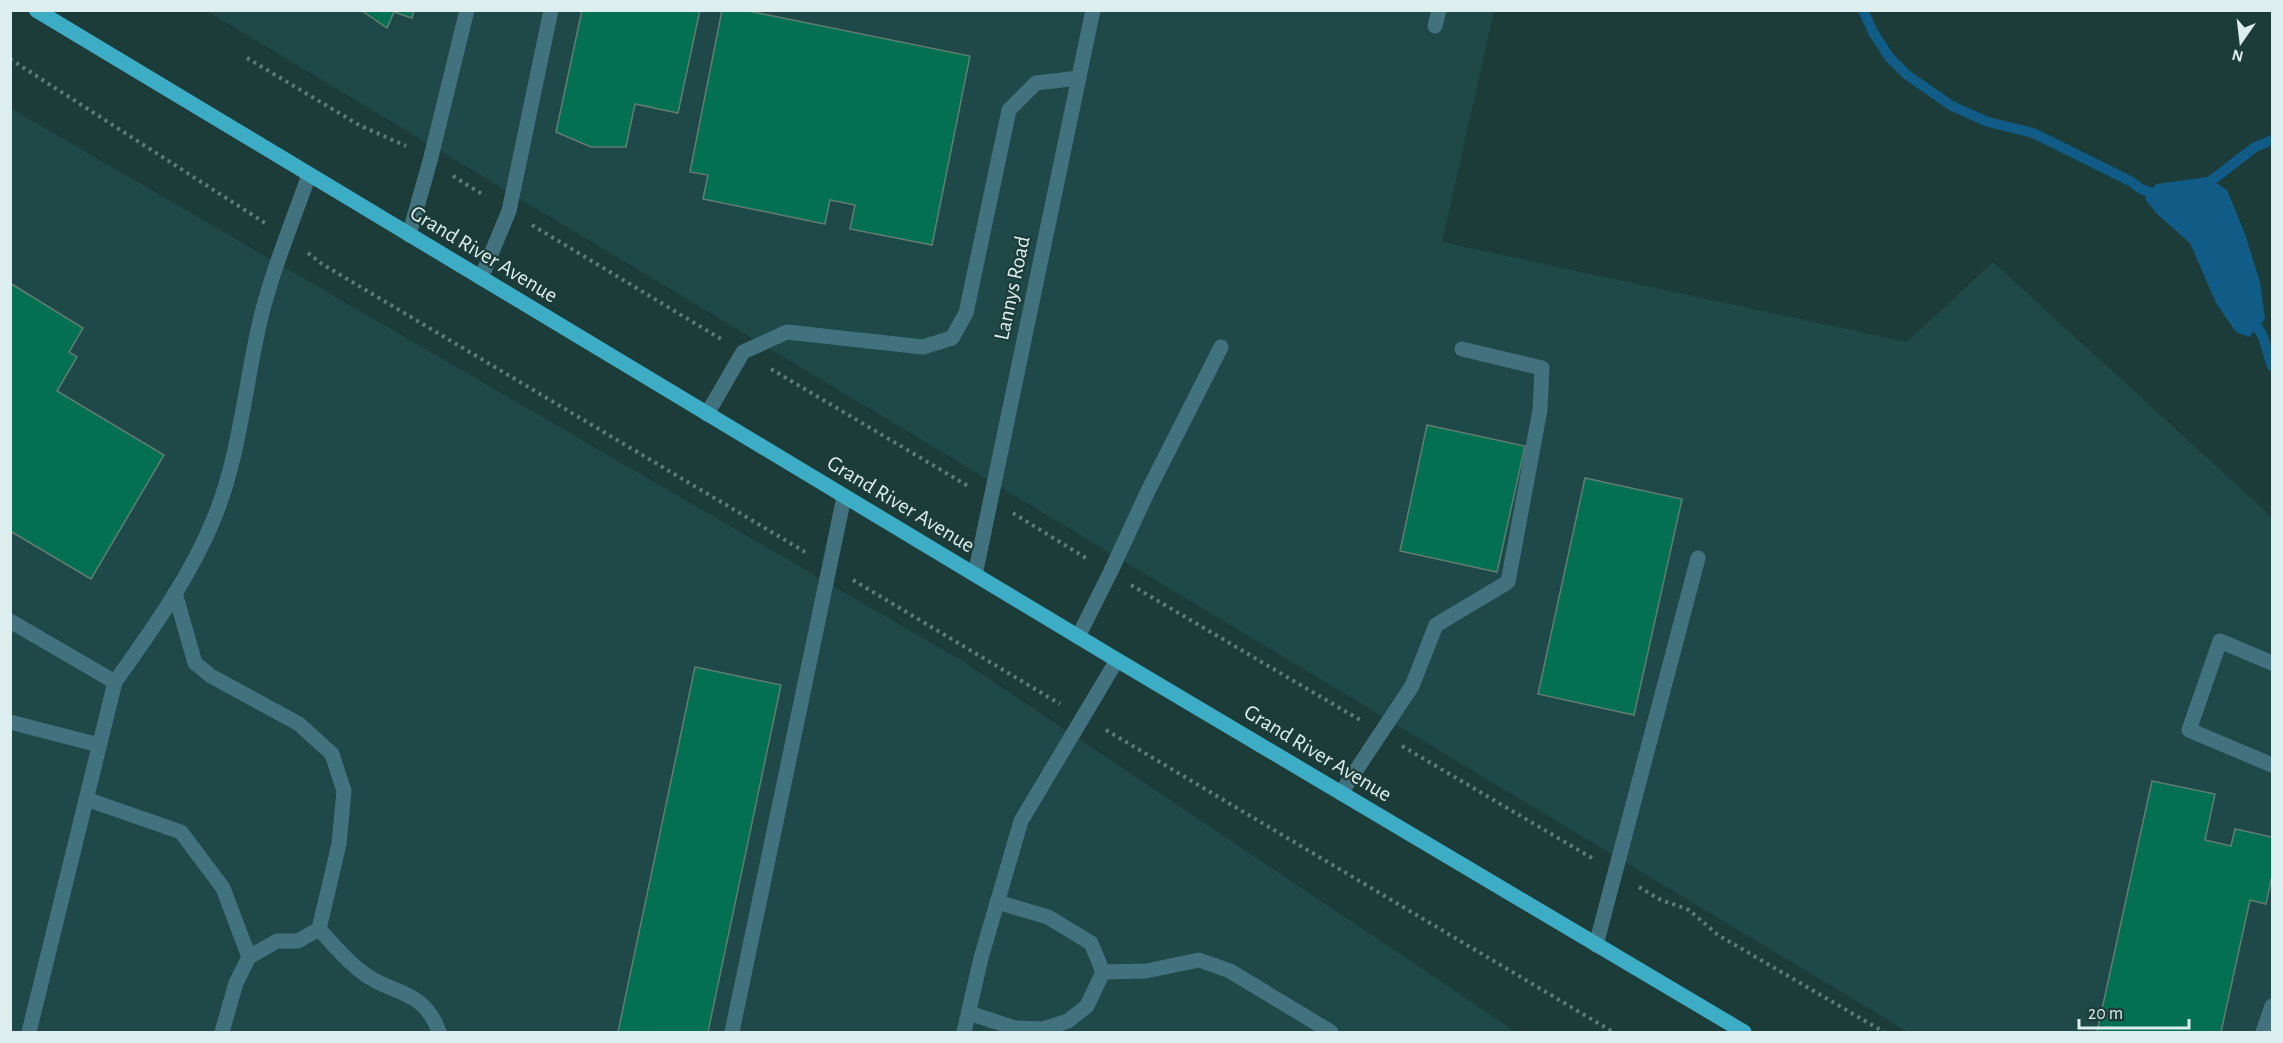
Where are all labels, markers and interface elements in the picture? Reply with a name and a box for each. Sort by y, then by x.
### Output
north arrow [2211,12,2271,72]
text: N [2230,46,2245,65]
street label: Grand River Avenue [407,201,561,307]
street label: Lannys Road [990,234,1034,342]
street label: Grand River Avenue [824,451,978,557]
street label: Grand River Avenue [1241,700,1395,806]
scale bar [2079,992,2188,1030]
text: 20 m [2088,1005,2123,1023]

